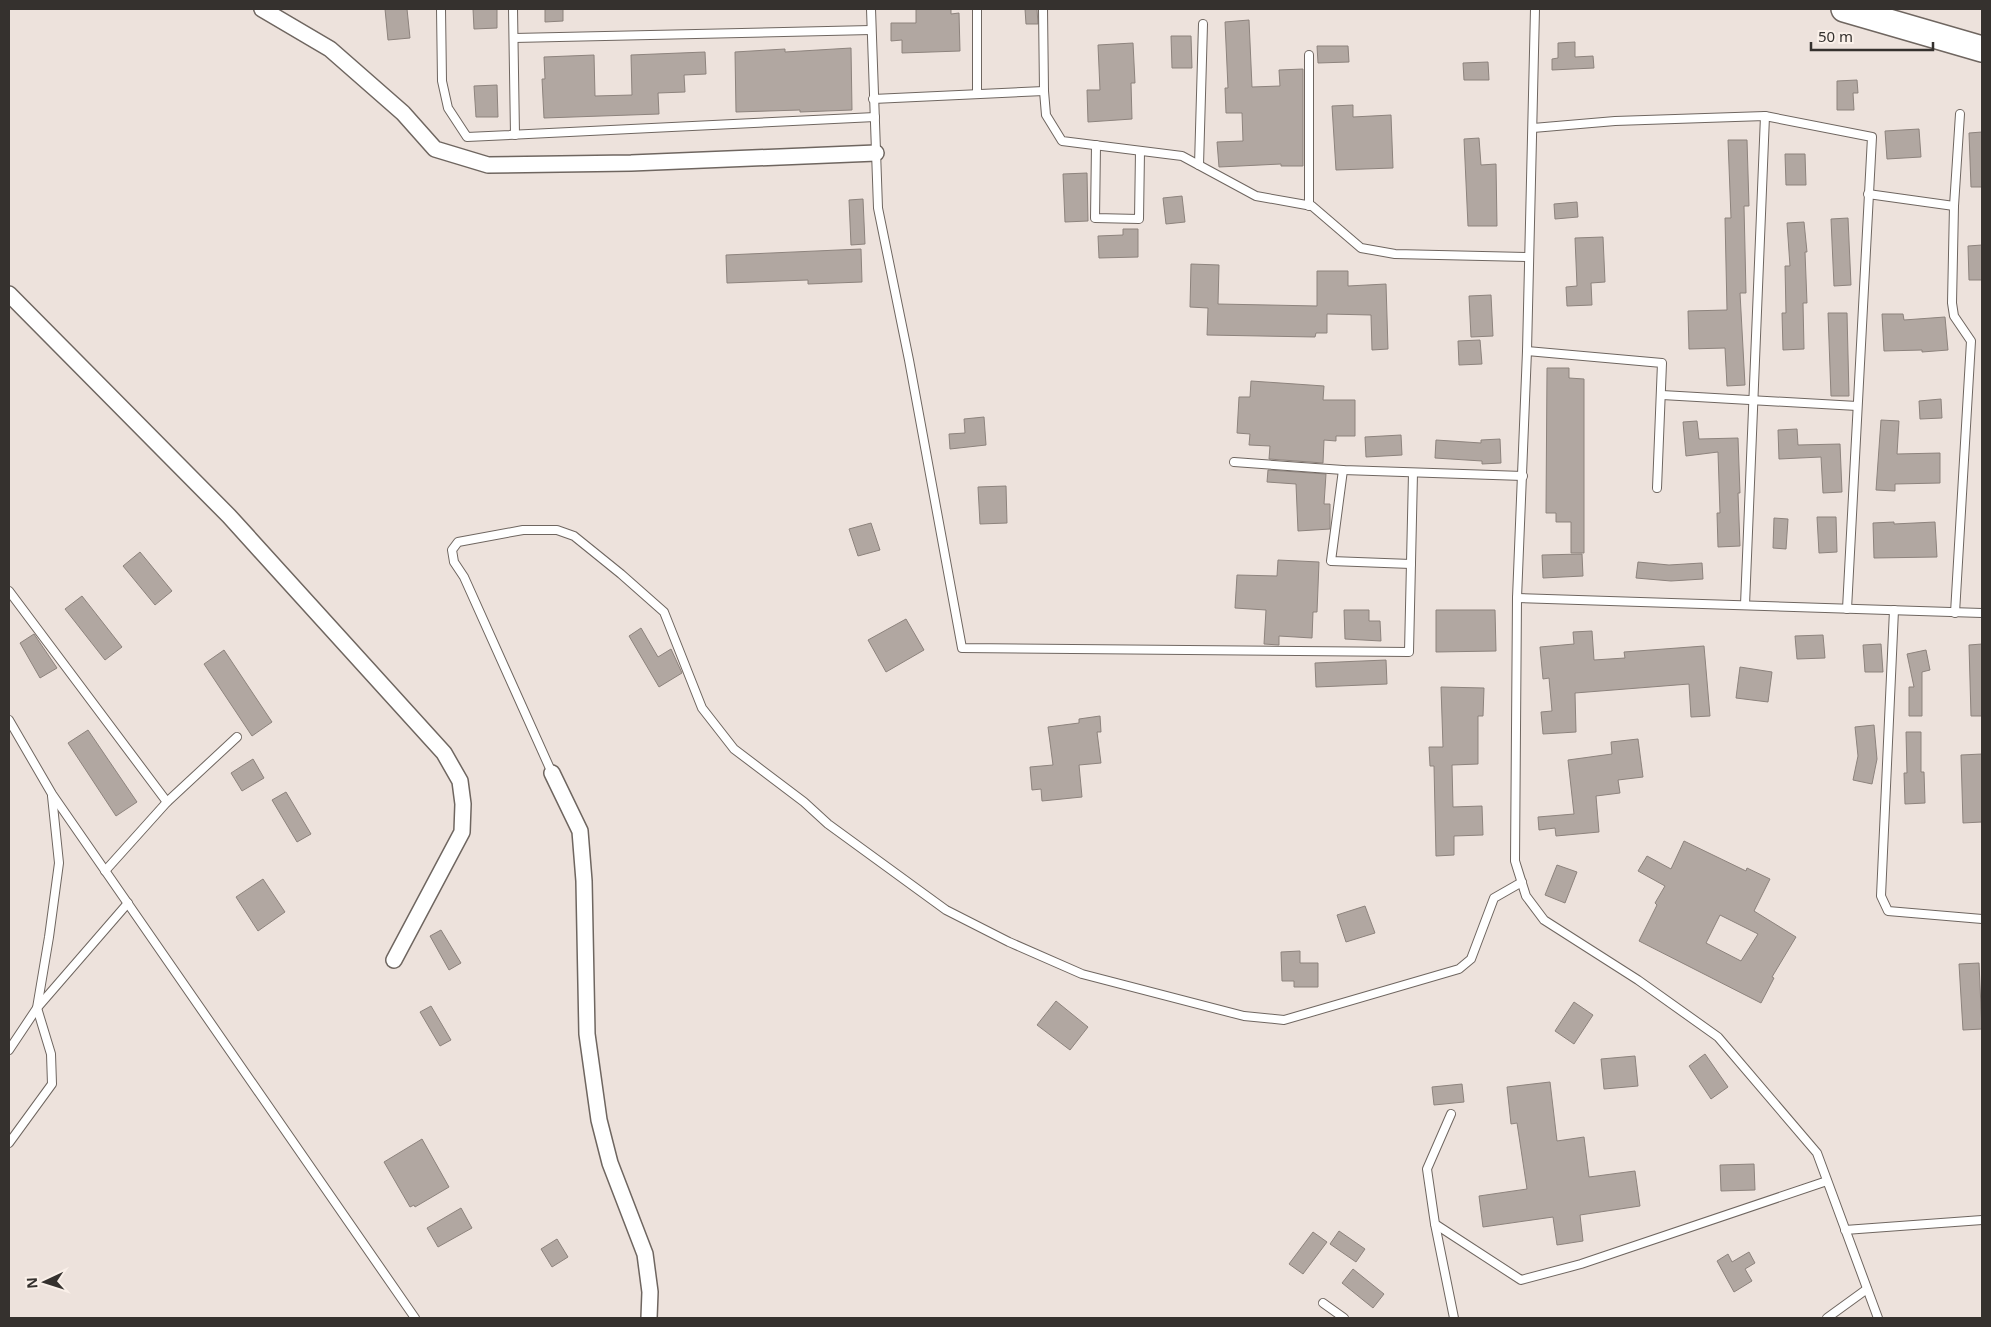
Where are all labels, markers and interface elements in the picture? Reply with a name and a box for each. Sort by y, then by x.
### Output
scale bar [1811,20,1934,52]
text: 50 m [1818,26,1853,46]
north arrow [20,1257,70,1307]
text: N [22,1277,41,1289]

